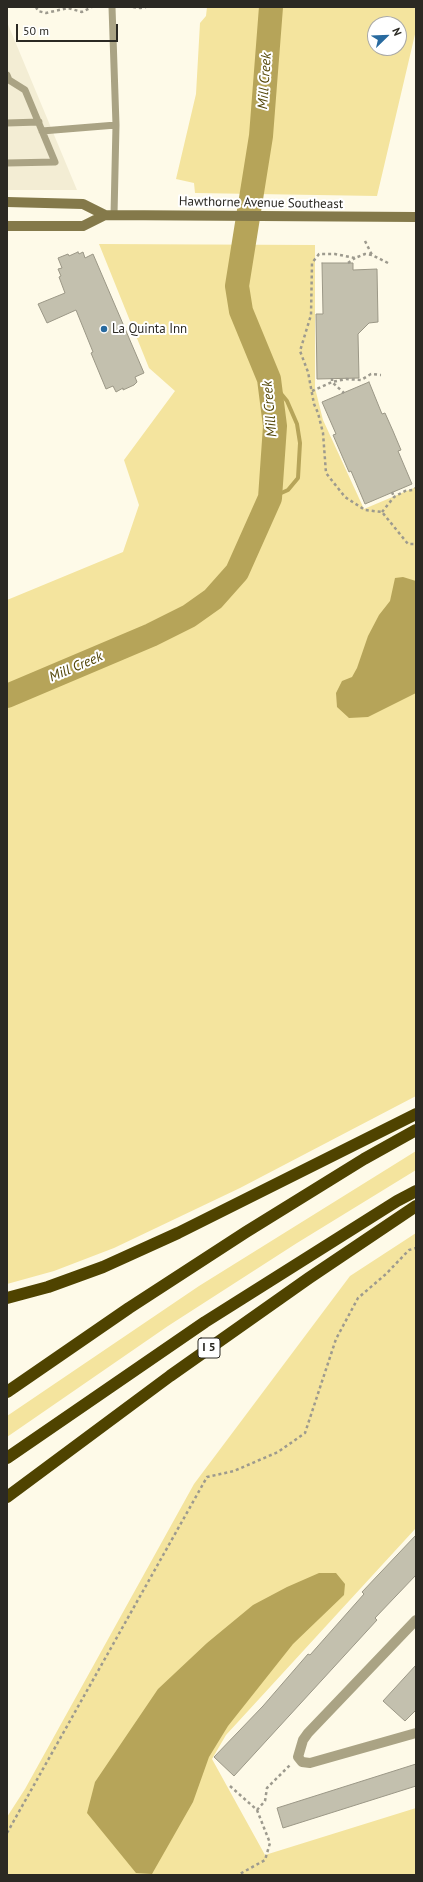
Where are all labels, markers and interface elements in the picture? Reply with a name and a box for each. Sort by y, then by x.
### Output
scale bar [18,16,120,42]
north arrow [367,16,407,56]
text: 50 m [23,23,49,38]
text: N [389,26,405,38]
water label: Mill Creek [255,52,275,110]
street label: Hawthorne Avenue Southeast [179,194,343,212]
place label: La Quinta Inn [112,321,187,337]
marker: La Quinta Inn [99,324,109,334]
water label: Mill Creek [259,380,281,438]
water label: Mill Creek [47,648,105,686]
road number: I 5 [198,1338,220,1358]

